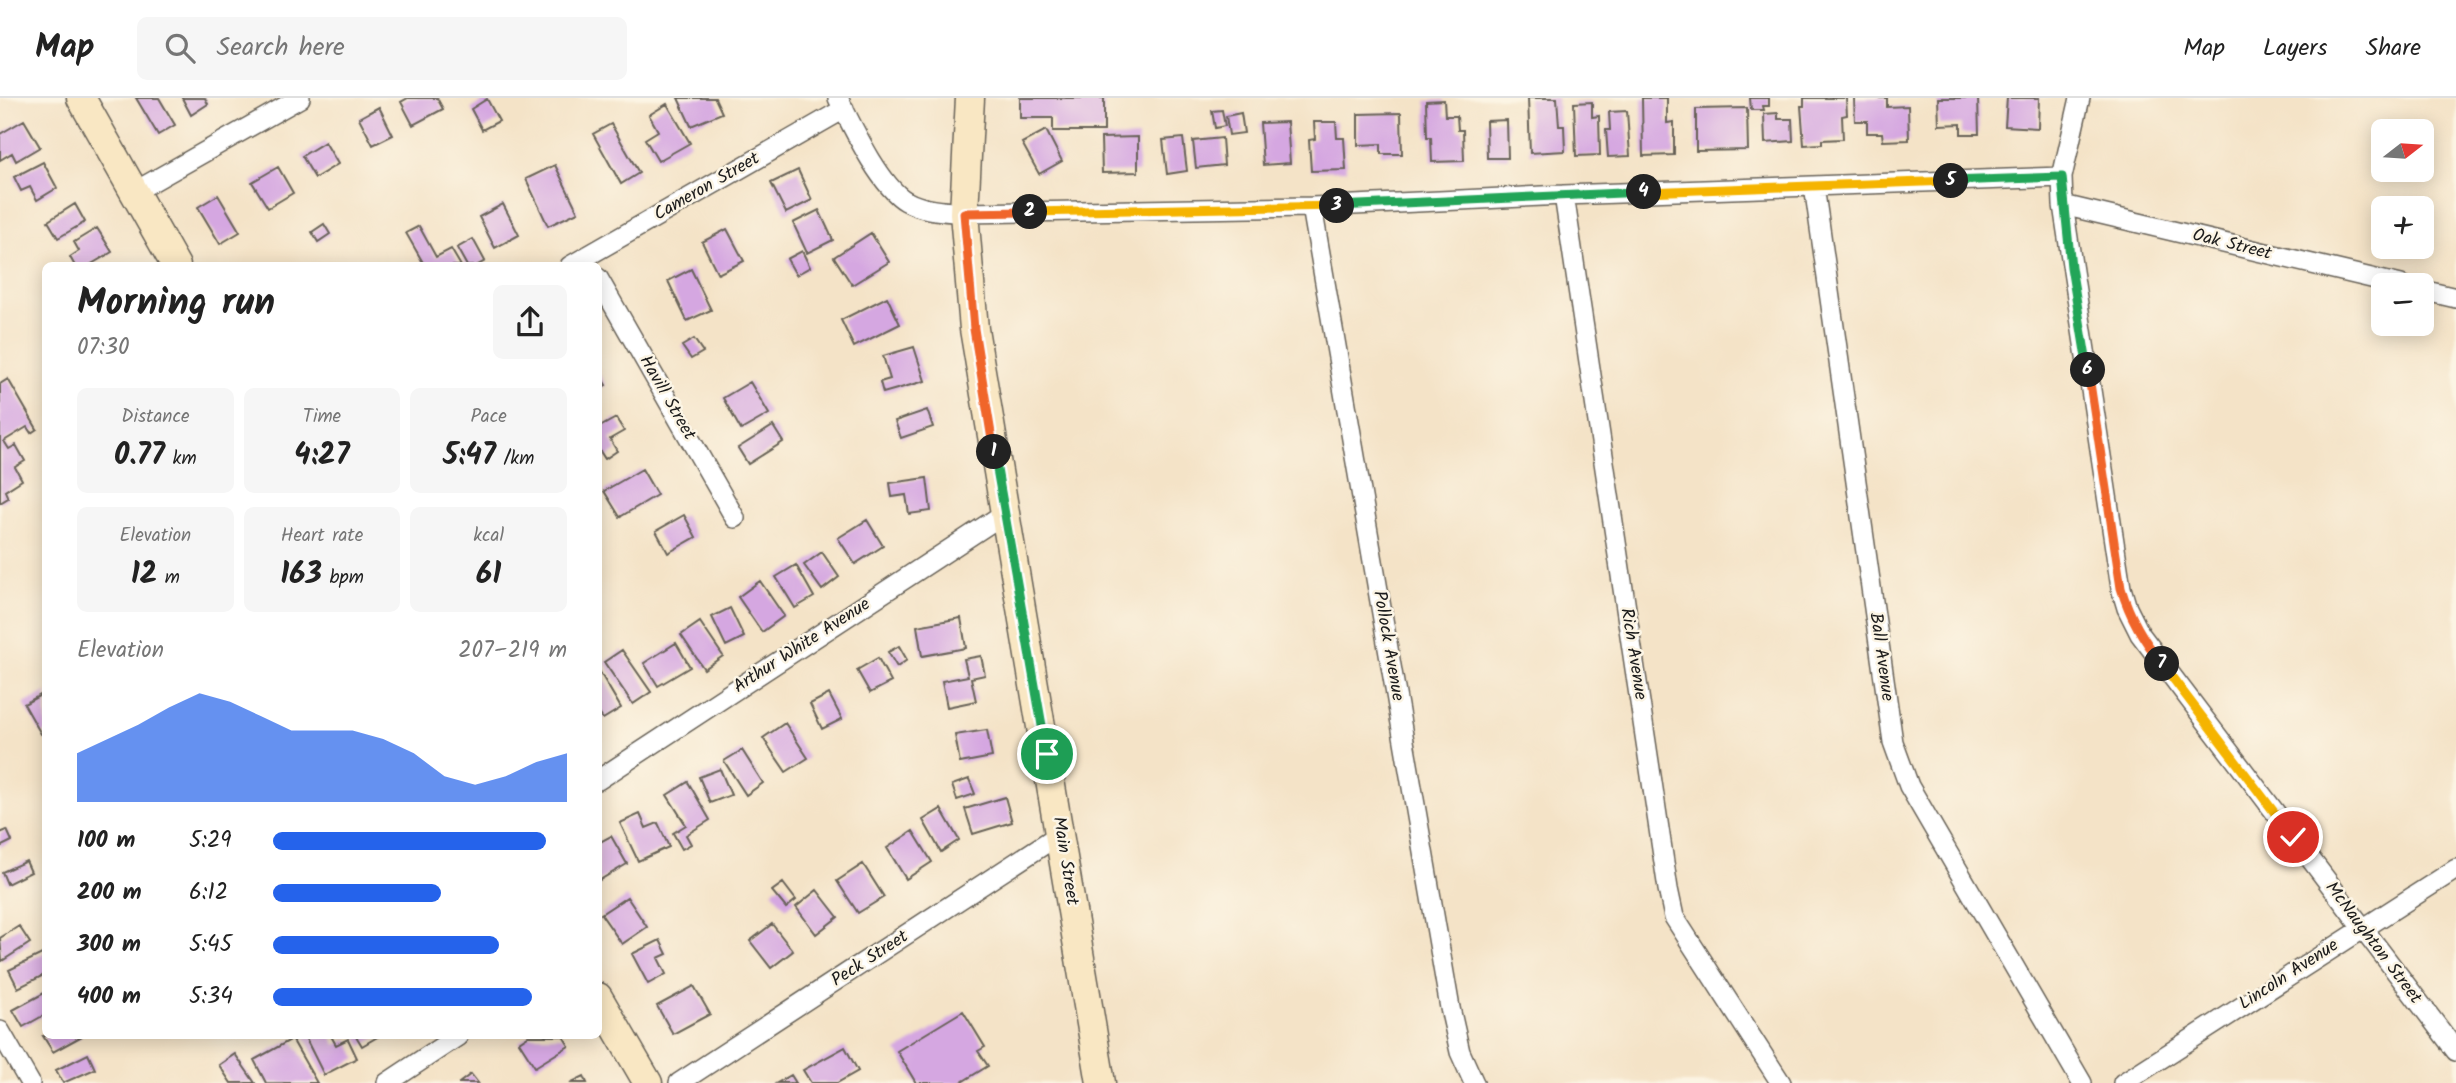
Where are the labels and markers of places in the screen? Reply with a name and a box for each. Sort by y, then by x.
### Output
pin: 5 [1934,164,1968,198]
pin: 4 [1626,174,1662,210]
pin: 3 [1320,188,1354,224]
pin: 2 [1012,194,1048,230]
pin: 6 [2070,352,2106,388]
pin: 1 [976,434,1012,470]
pin: 7 [2144,646,2180,682]
pin [1017,724,1077,784]
pin [2263,807,2323,867]

